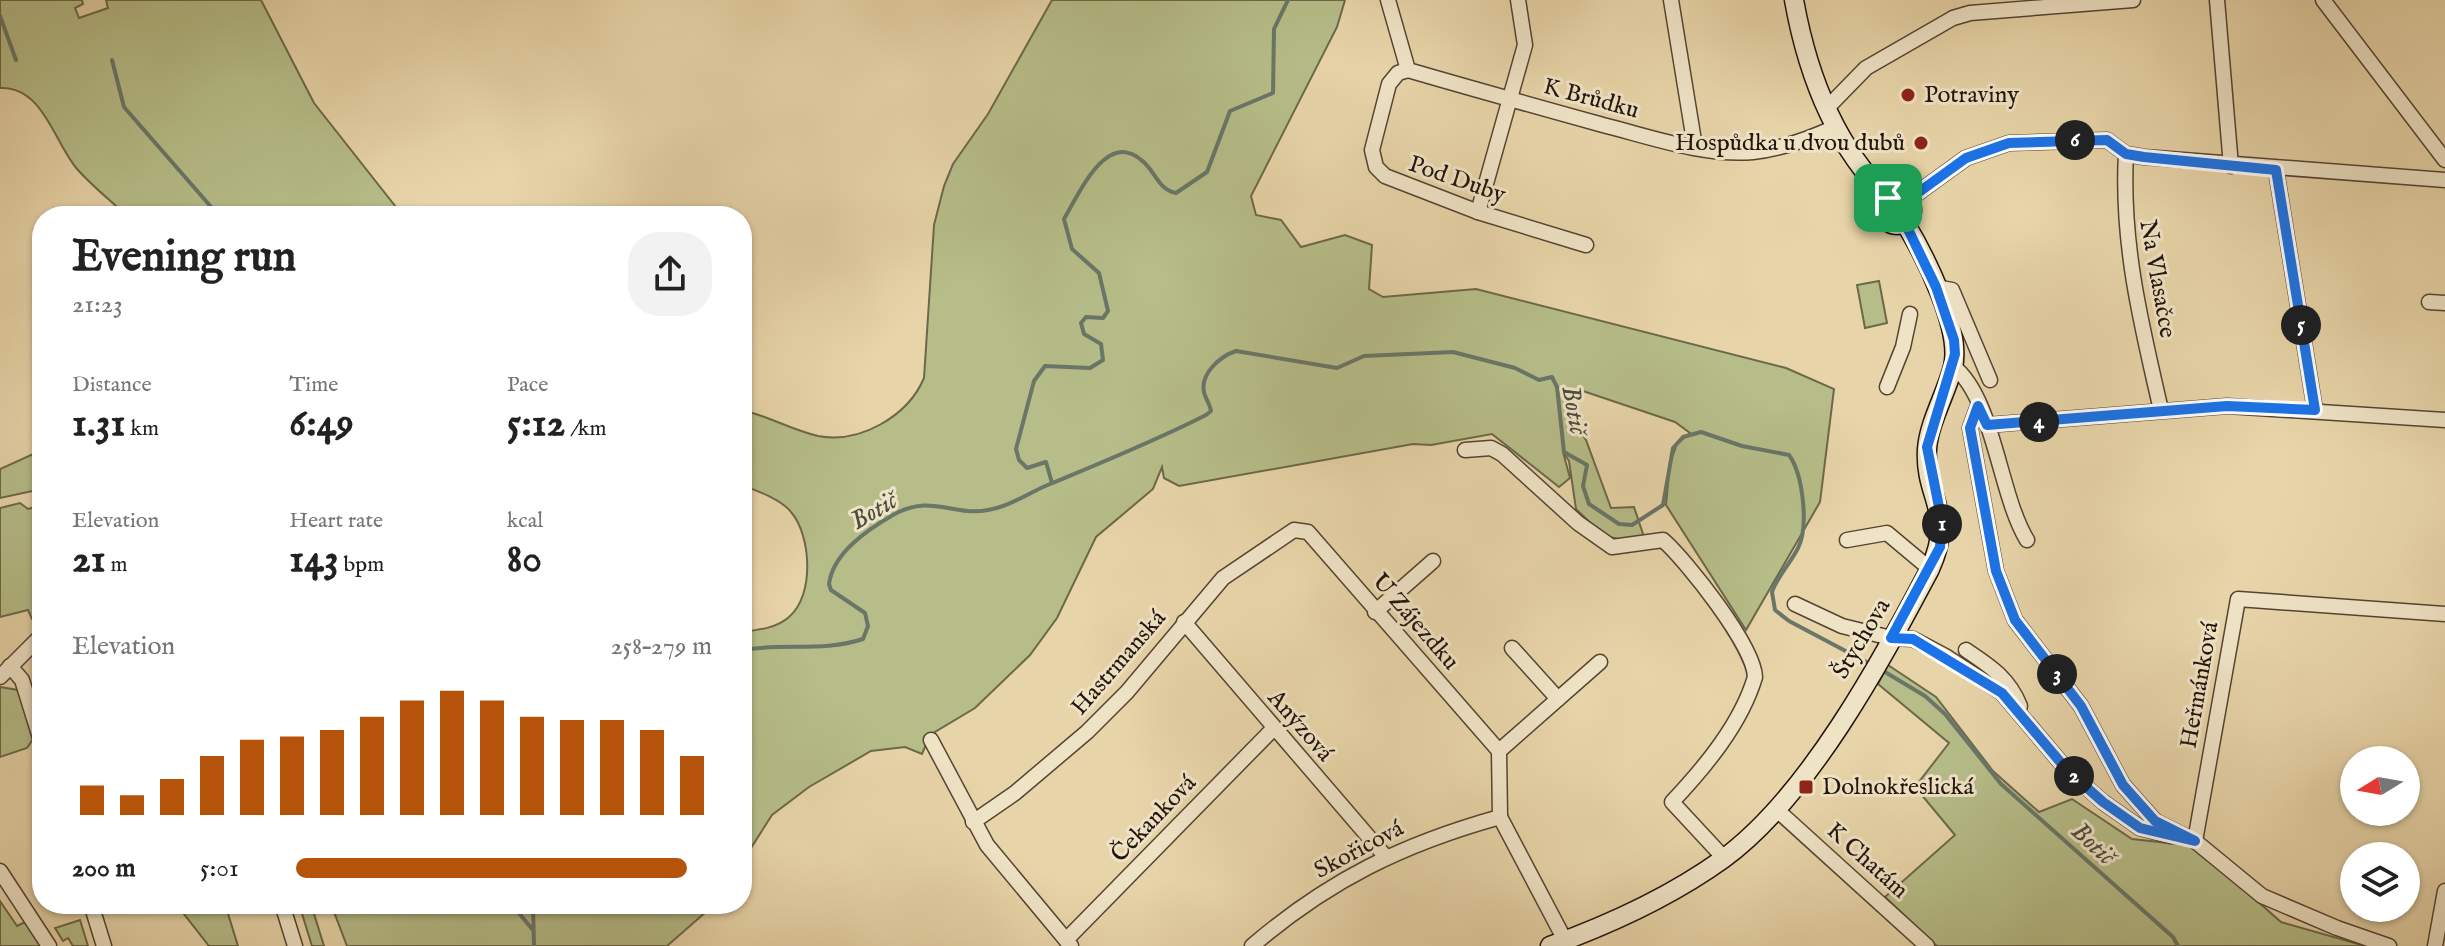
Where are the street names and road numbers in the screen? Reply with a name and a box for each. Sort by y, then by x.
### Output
street label: K Brůdku [1540,71,1642,127]
street label: Pod Duby [1404,149,1510,211]
street label: Na Vlasačce [2131,217,2183,341]
street label: U Zájezdku [1364,567,1466,677]
street label: Štychova [1826,592,1898,685]
street label: Hastrmanská [1065,603,1174,722]
street label: Heřmánková [2174,619,2226,751]
street label: Anýzová [1260,683,1340,769]
street label: Čekanková [1104,768,1204,869]
street label: Skořicová [1309,813,1410,886]
street label: K Chatám [1819,816,1915,906]

